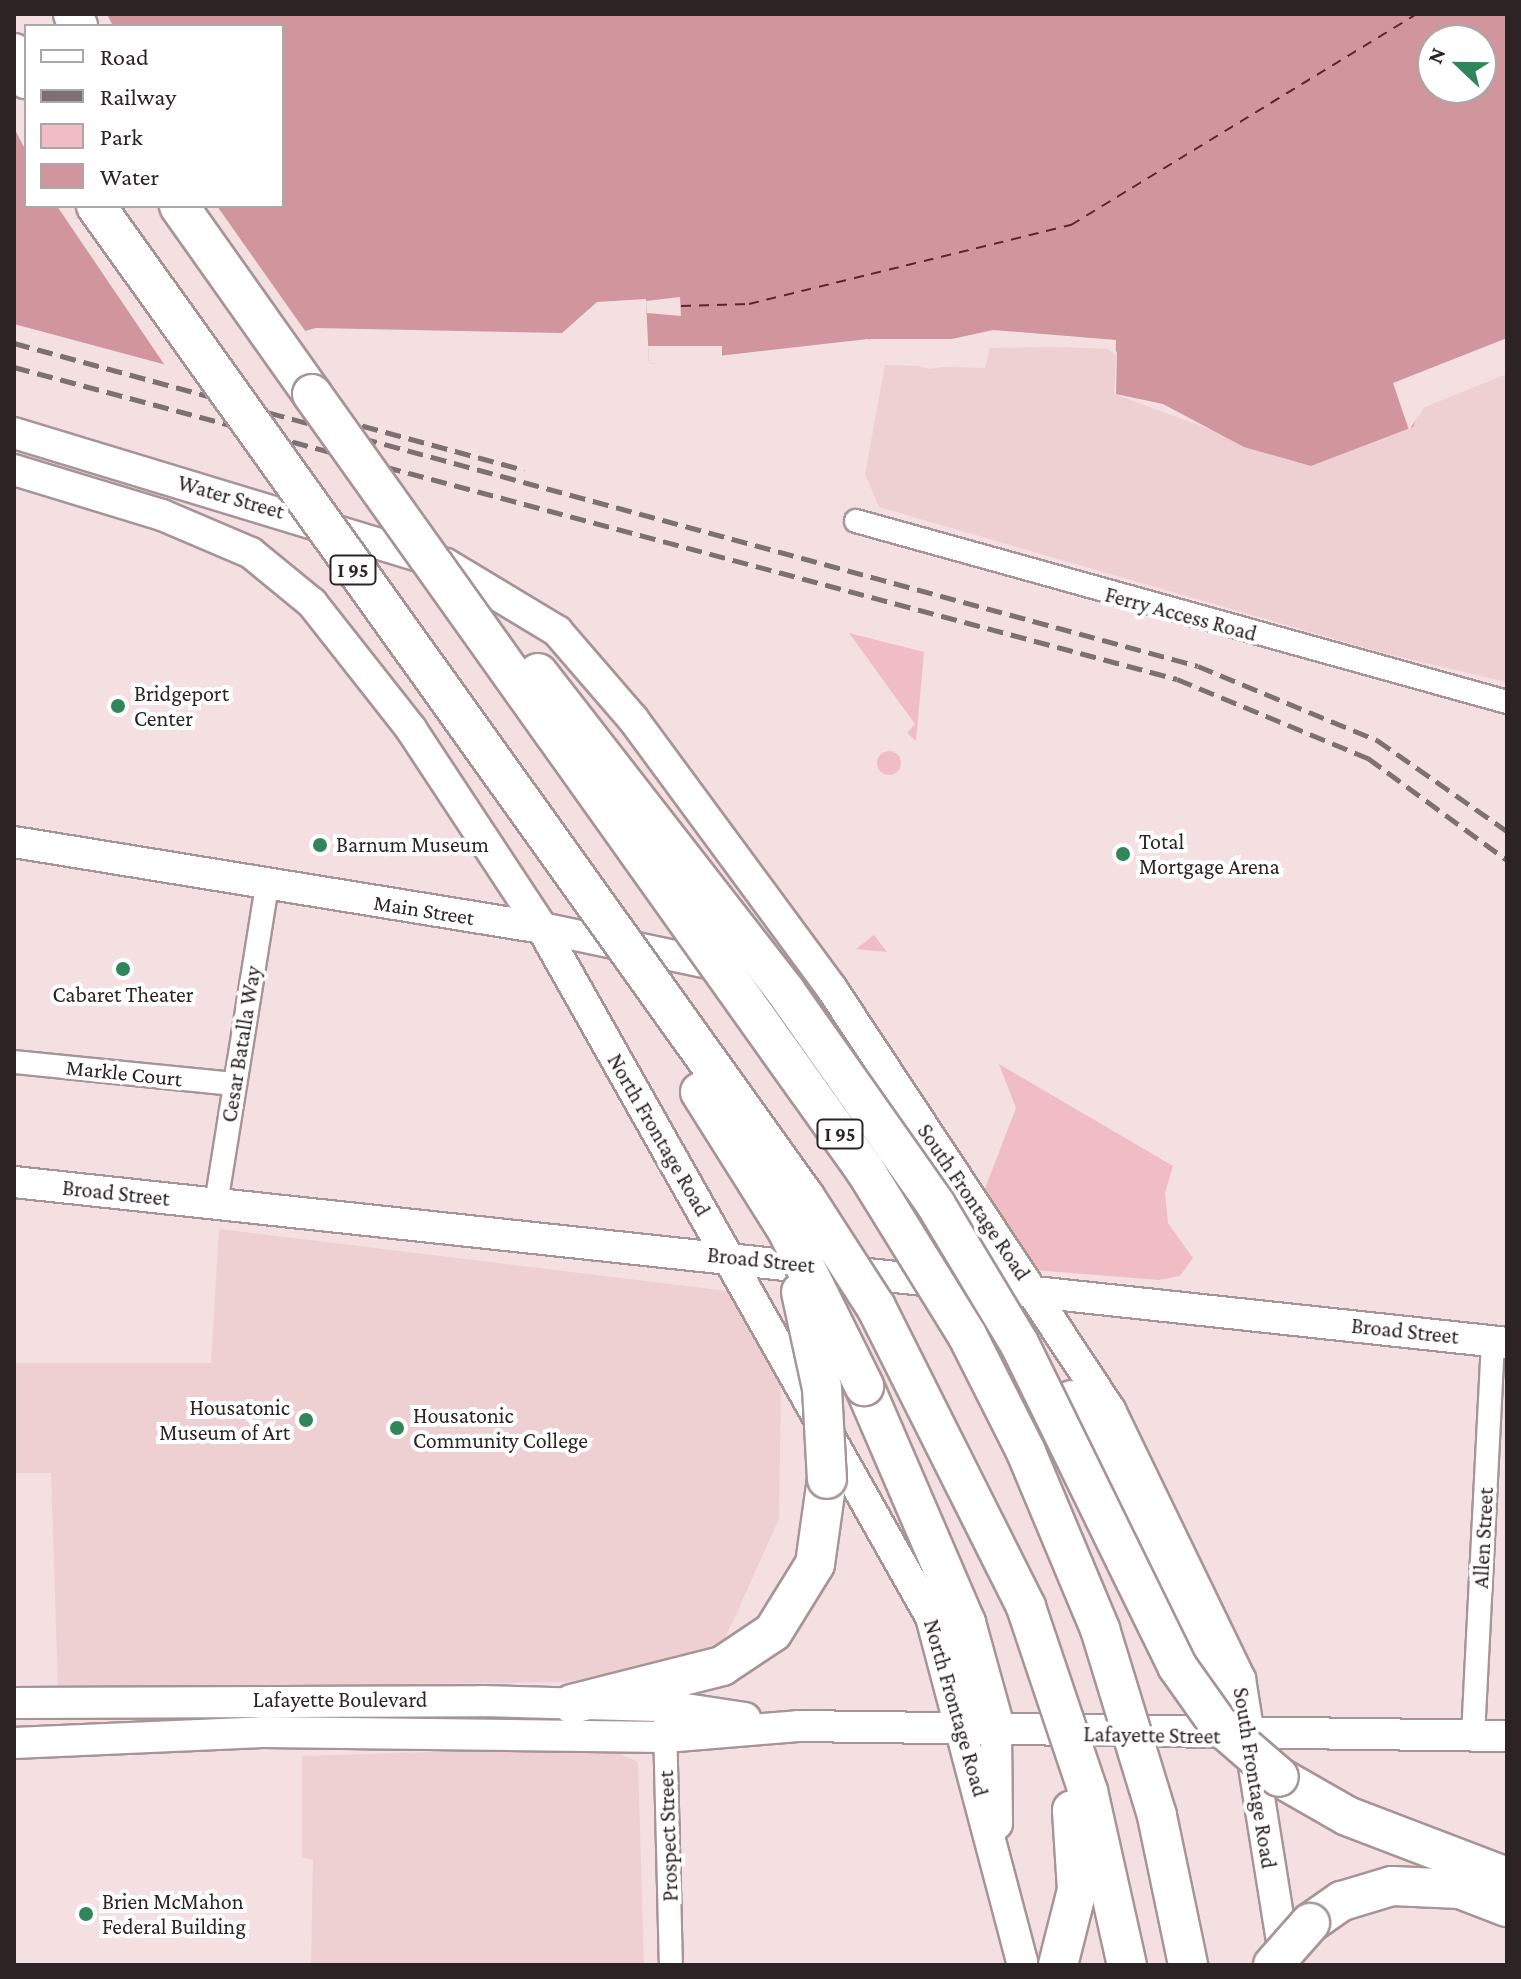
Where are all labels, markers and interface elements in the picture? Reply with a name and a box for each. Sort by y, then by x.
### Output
legend [24,24,284,208]
north arrow [1417,24,1497,104]
text: Road [100,43,149,70]
text: N [1422,44,1451,67]
text: Railway [100,83,176,110]
text: Park [100,123,143,150]
text: Water [100,163,159,190]
street label: Water Street [175,469,287,525]
road number: I 95 [329,554,377,586]
street label: Ferry Access Road [1102,581,1260,647]
place label: Bridgeport Center [134,680,229,732]
marker: Bridgeport Center [109,697,127,715]
place label: Total Mortgage Arena [1139,828,1280,880]
place label: Barnum Museum [336,832,489,858]
marker: Barnum Museum [311,836,329,854]
marker: Total Mortgage Arena [1114,845,1132,863]
street label: Main Street [372,889,476,931]
marker: Cabaret Theater [114,960,132,978]
street label: Cesar Batalla Way [216,964,266,1124]
place label: Cabaret Theater [52,982,194,1008]
street label: North Frontage Road [602,1049,716,1221]
street label: Markle Court [65,1054,183,1092]
road number: I 95 [816,1118,864,1150]
street label: South Frontage Road [912,1119,1036,1285]
street label: Broad Street [61,1174,171,1212]
street label: Broad Street [706,1241,816,1279]
street label: Broad Street [1350,1312,1460,1350]
place label: Housatonic Museum of Art [159,1394,290,1446]
place label: Housatonic Community College [413,1402,588,1454]
marker: Housatonic Museum of Art [297,1411,315,1429]
marker: Housatonic Community College [388,1419,406,1437]
street label: Allen Street [1467,1487,1499,1589]
street label: North Frontage Road [918,1616,994,1800]
street label: South Frontage Road [1228,1685,1282,1871]
street label: Lafayette Boulevard [253,1687,427,1713]
street label: Lafayette Street [1083,1721,1221,1749]
street label: Prospect Street [653,1770,683,1902]
place label: Brien McMahon Federal Building [102,1888,246,1940]
marker: Brien McMahon Federal Building [77,1905,95,1923]

